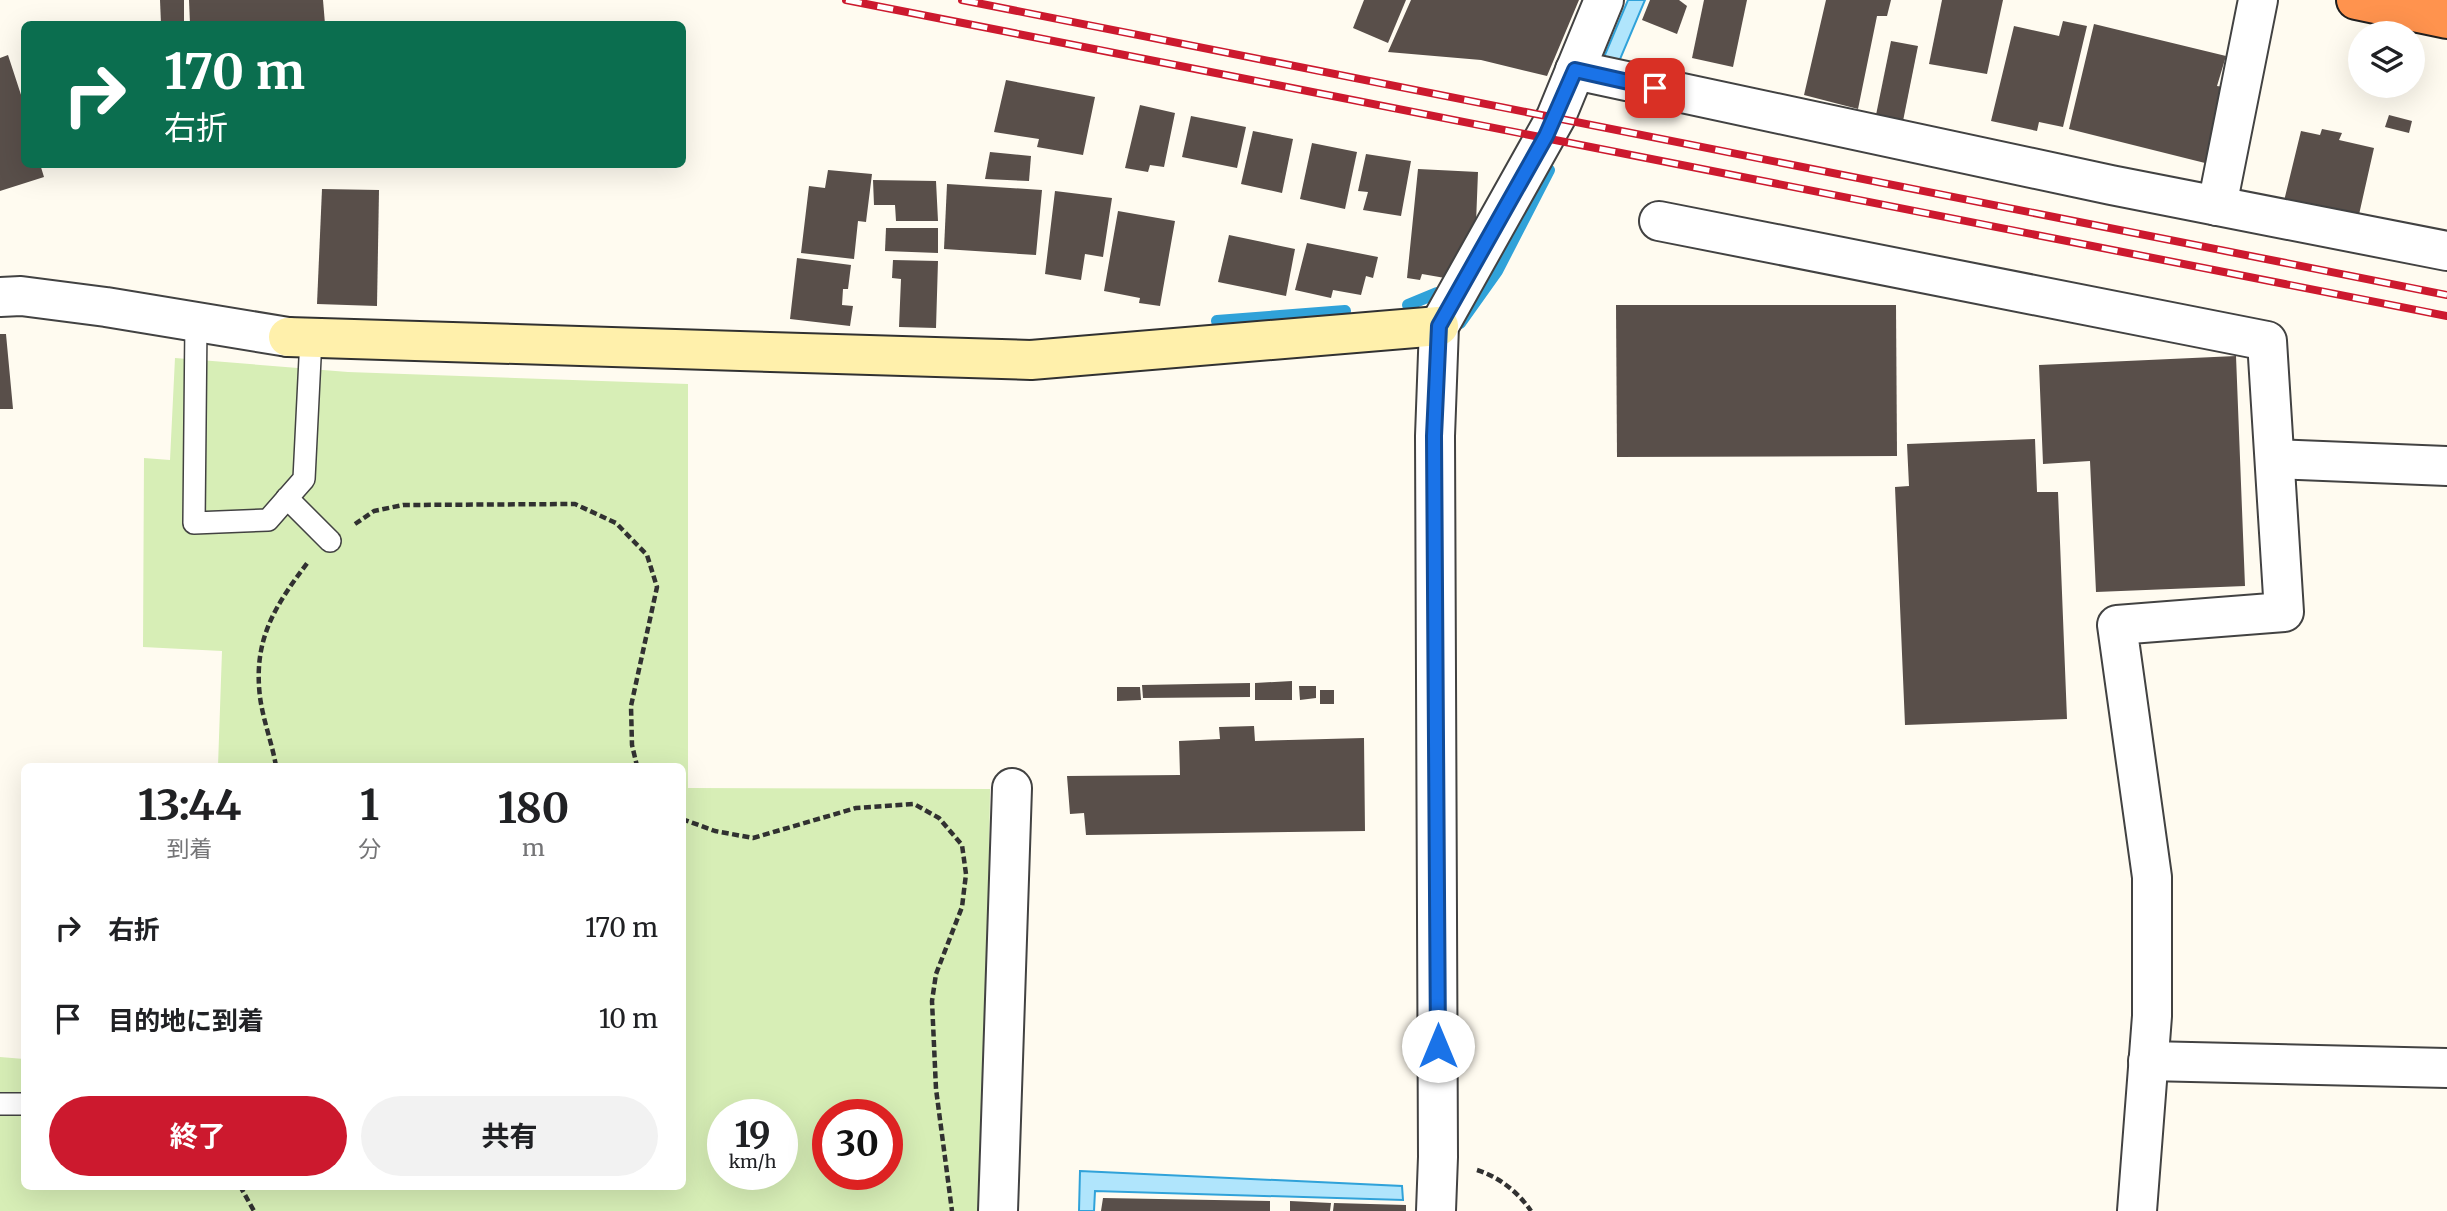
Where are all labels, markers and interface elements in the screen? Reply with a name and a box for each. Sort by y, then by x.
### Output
map controls [2348,21,2425,98]
button: layers [2348,21,2425,98]
text: 170 m [164,41,305,102]
icon: right [49,49,140,140]
pin [1625,58,1685,118]
icon: arrive [1636,69,1674,107]
text: 右折 [164,108,228,148]
text: 13:44 [138,779,241,831]
text: 1 [360,779,379,831]
text: 180 [498,782,569,834]
text: m [522,833,545,862]
text: 到着 [166,834,212,863]
text: 分 [358,834,381,863]
icon: right [49,909,87,947]
text: 170 m [585,911,658,944]
text: 右折 [108,913,160,946]
icon: arrive [49,1000,87,1038]
text: 10 m [599,1002,658,1035]
text: 目的地に到着 [108,1004,264,1037]
position arrow [1401,1009,1475,1083]
button: 終了 [49,1096,347,1176]
button: 共有 [361,1096,658,1176]
speed limit sign: 30 [812,1099,903,1190]
text: 19 [734,1113,771,1157]
text: km/h [729,1150,776,1173]

